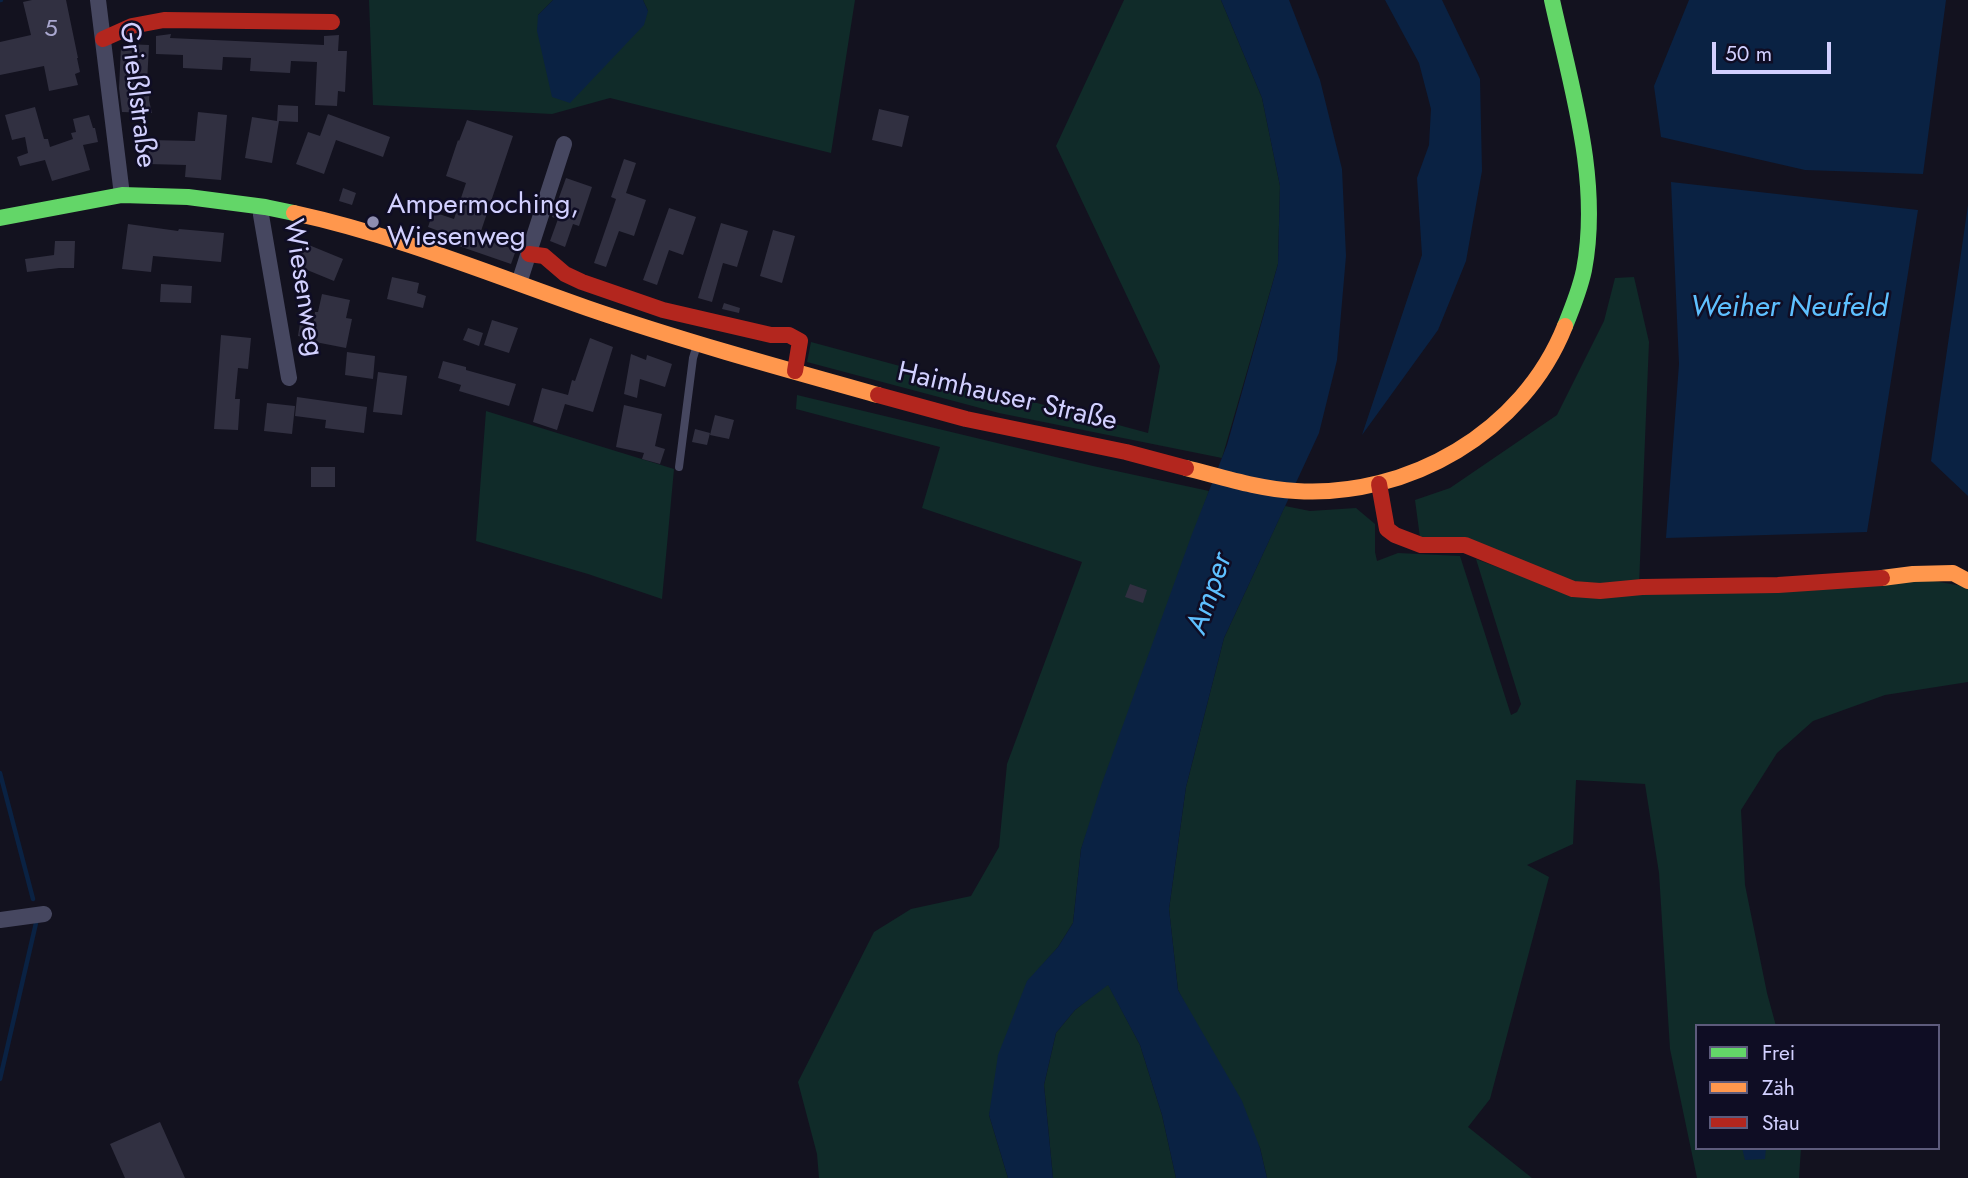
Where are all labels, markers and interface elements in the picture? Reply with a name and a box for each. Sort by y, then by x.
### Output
house number: 5 [44,16,58,44]
street label: Grießlstraße [110,20,162,170]
scale bar [1716,28,1835,72]
text: 50 m [1725,39,1772,69]
place label: Ampermoching, Wiesenweg [387,189,579,255]
marker: Ampermoching, Wiesenweg [365,214,381,230]
street label: Wiesenweg [275,217,329,359]
water label: Weiher Neufeld [1690,291,1888,327]
street label: Haimhauser Straße [894,356,1120,440]
water label: Amper [1180,549,1242,639]
legend [1695,1024,1940,1150]
text: Frei [1762,1038,1795,1068]
text: Zäh [1762,1073,1795,1103]
text: Stau [1762,1108,1800,1138]

